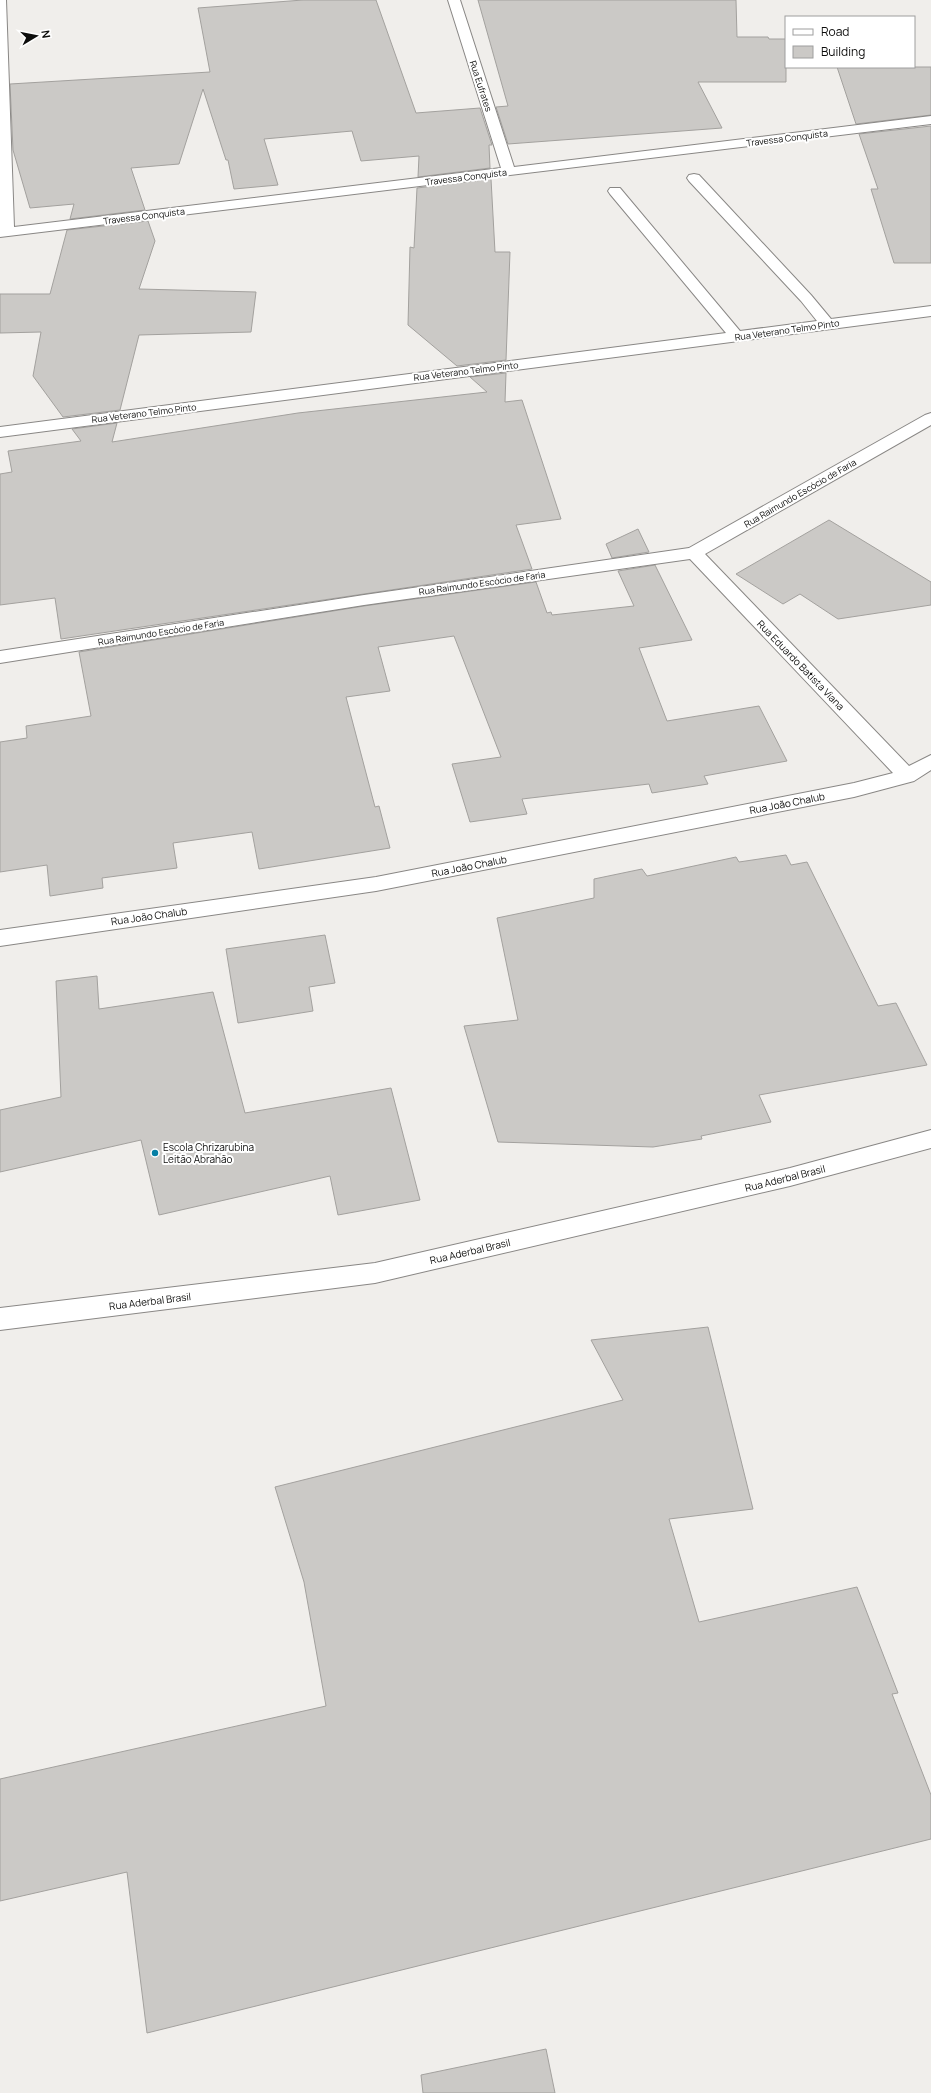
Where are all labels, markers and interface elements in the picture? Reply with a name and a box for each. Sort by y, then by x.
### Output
north arrow [16,16,56,56]
legend [785,16,915,68]
text: Road [821,23,849,40]
text: N [38,29,54,39]
text: Building [821,43,865,60]
street label: Rua Eufrates [467,59,495,113]
street label: Travessa Conquista [746,127,828,149]
street label: Travessa Conquista [425,166,507,188]
street label: Travessa Conquista [103,205,185,227]
street label: Rua Veterano Telmo Pinto [734,316,840,344]
street label: Rua Veterano Telmo Pinto [413,358,519,384]
street label: Rua Veterano Telmo Pinto [91,400,197,426]
street label: Rua Raimundo Escócio de Faria [742,455,858,531]
street label: Rua Raimundo Escócio de Faria [418,568,546,598]
street label: Rua Raimundo Escócio de Faria [97,616,225,648]
street label: Rua Eduardo Batista Viana [754,617,848,713]
street label: Rua João Chalub [748,789,826,817]
street label: Rua João Chalub [430,852,508,880]
street label: Rua João Chalub [110,904,188,928]
place label: Escola Chrizarubina Leitão Abrahão [163,1140,254,1166]
marker: Escola Chrizarubina Leitão Abrahão [150,1148,160,1158]
street label: Rua Aderbal Brasil [743,1161,827,1195]
street label: Rua Aderbal Brasil [428,1235,512,1267]
street label: Rua Aderbal Brasil [108,1289,192,1313]

